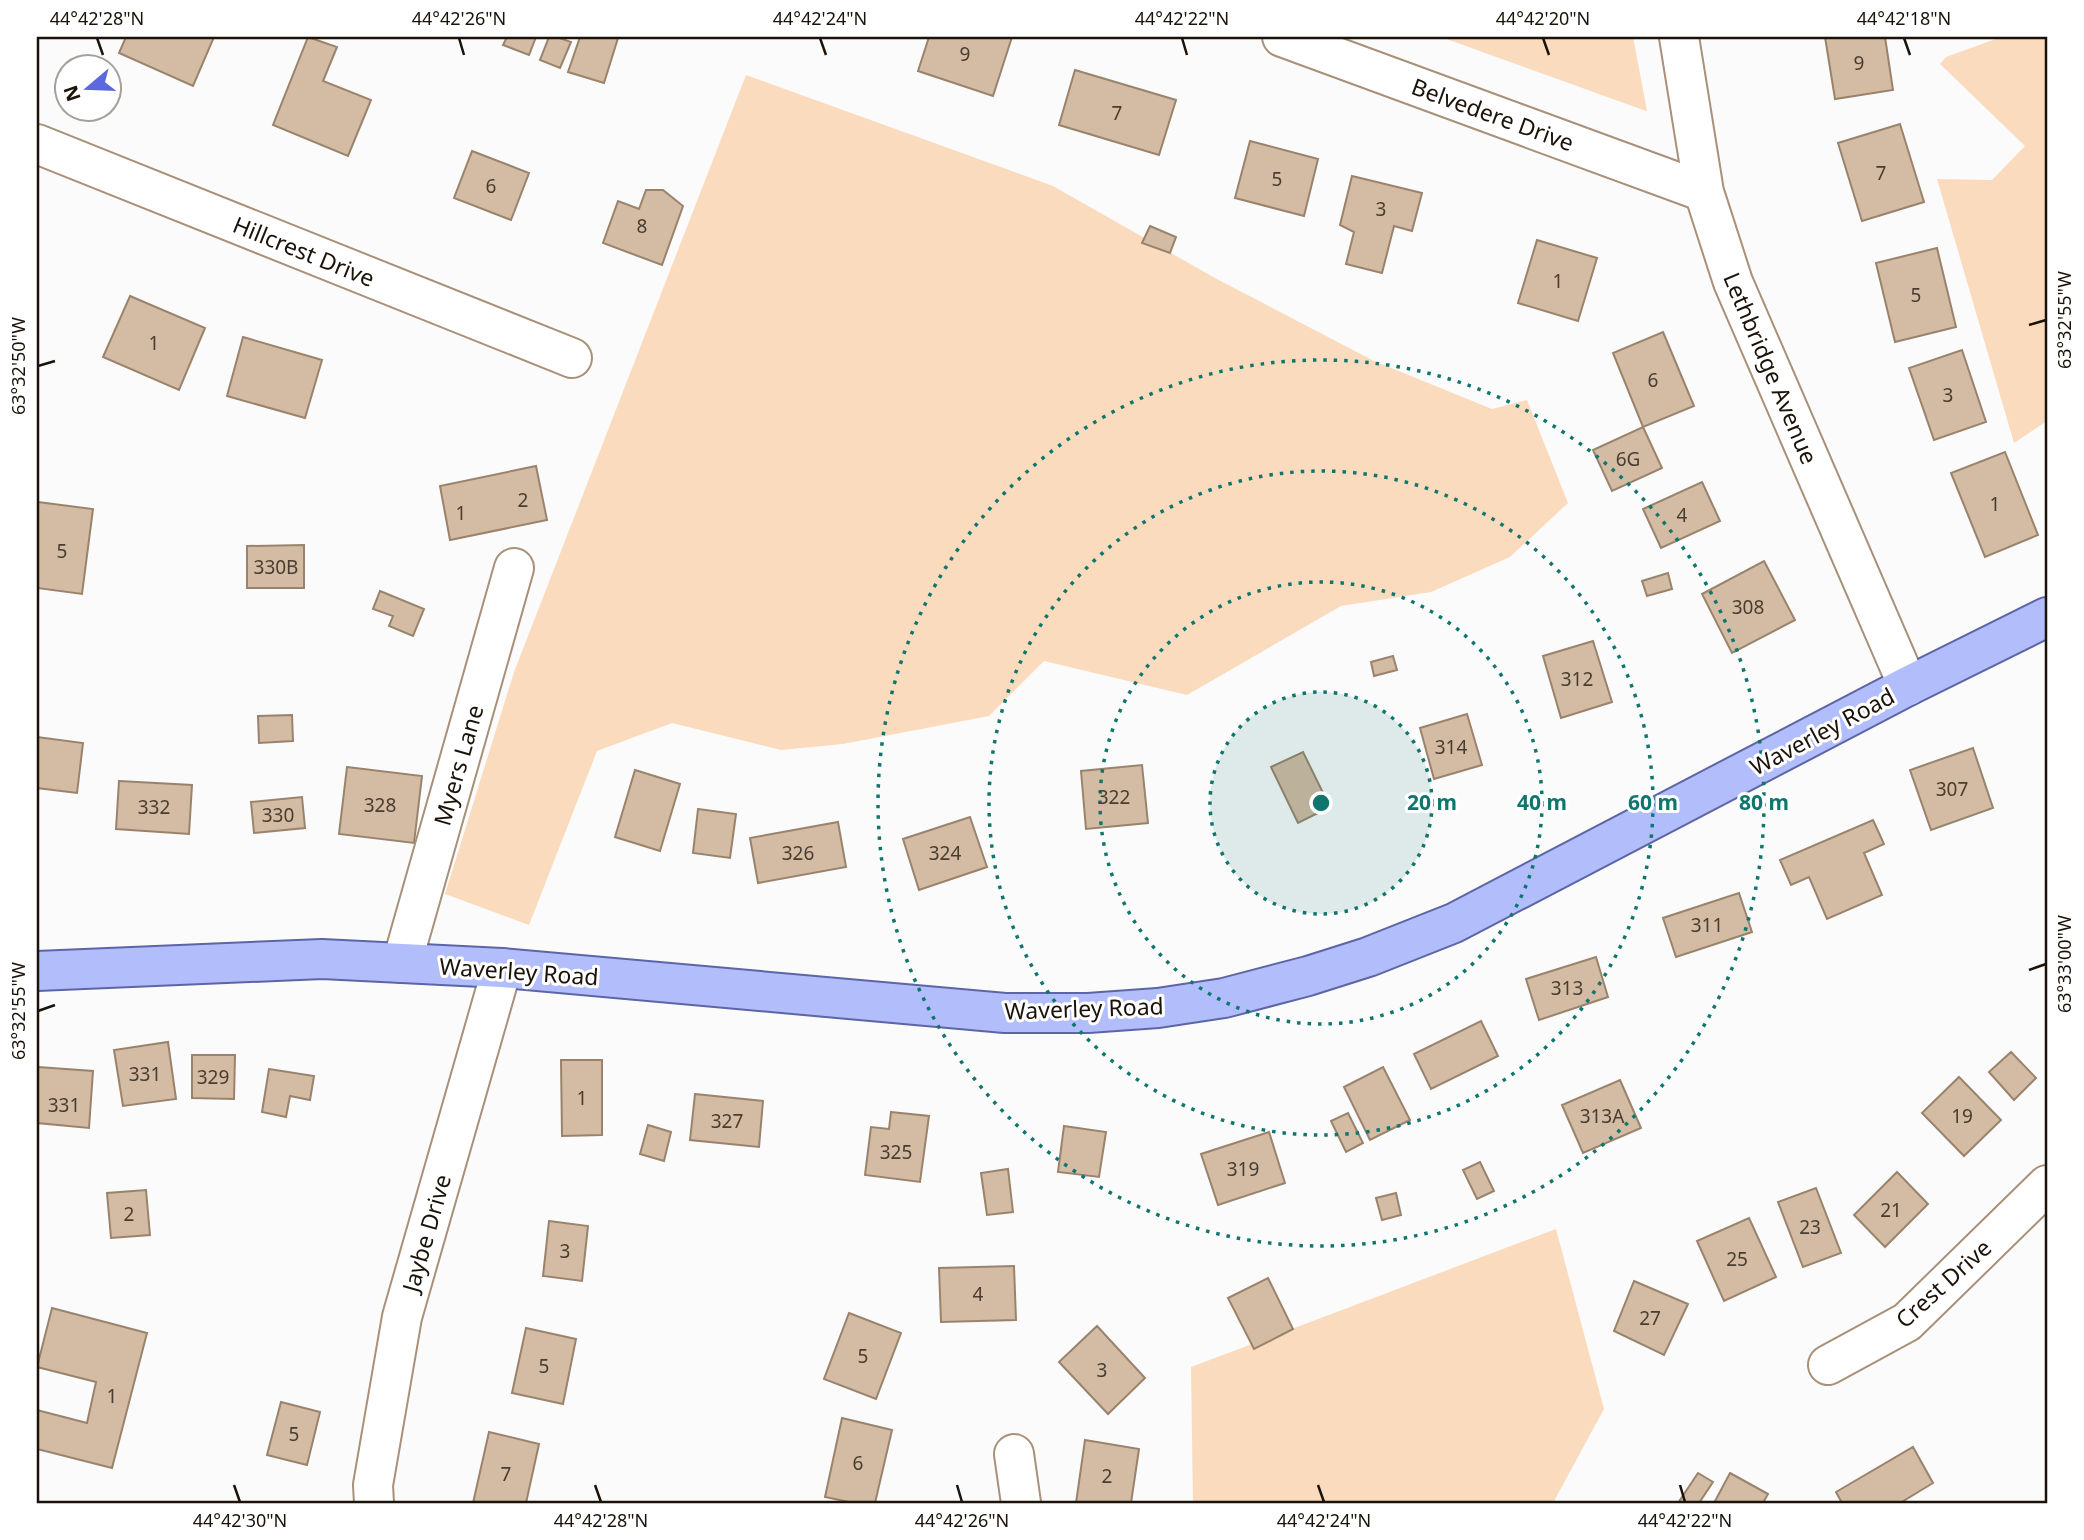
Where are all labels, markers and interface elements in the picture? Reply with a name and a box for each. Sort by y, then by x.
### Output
text: 44°42'28"N [50,6,144,30]
text: 44°42'26"N [412,6,506,30]
text: 44°42'24"N [773,6,867,30]
text: 44°42'22"N [1135,6,1229,30]
text: 44°42'20"N [1496,6,1590,30]
text: 44°42'18"N [1857,6,1951,30]
house number: 9 [960,41,970,67]
house number: 9 [1854,50,1864,76]
north arrow [52,52,122,122]
street label: Belvedere Drive [1407,70,1579,158]
text: N [57,82,87,105]
house number: 7 [1112,100,1122,126]
house number: 7 [1876,160,1886,186]
house number: 5 [1272,166,1282,192]
house number: 6 [486,173,496,199]
house number: 3 [1376,196,1386,222]
street label: Hillcrest Drive [228,208,380,294]
house number: 8 [637,213,647,239]
street label: Lethbridge Avenue [1716,267,1826,469]
house number: 1 [1553,268,1563,294]
text: 63°32'55"W [2052,271,2076,369]
house number: 5 [1911,282,1921,308]
text: 63°32'50"W [6,317,30,415]
house number: 1 [149,330,159,356]
house number: 6 [1648,367,1658,393]
house number: 3 [1943,382,1953,408]
house number: 6G [1616,446,1640,472]
house number: 2 [518,487,528,513]
house number: 1 [1990,491,2000,517]
house number: 1 [456,500,466,526]
house number: 4 [1677,502,1688,528]
house number: 5 [57,538,67,564]
house number: 330B [254,554,298,580]
house number: 308 [1732,594,1764,620]
house number: 312 [1561,666,1593,692]
street label: Waverley Road [1744,679,1900,783]
street label: Myers Lane [426,701,490,829]
house number: 314 [1435,734,1467,760]
house number: 307 [1936,776,1968,802]
house number: 322 [1098,784,1130,810]
text: 20 m [1407,788,1457,816]
text: 40 m [1517,788,1567,816]
text: 60 m [1628,788,1678,816]
text: 80 m [1739,788,1789,816]
centre of rings [1309,791,1333,815]
house number: 328 [364,792,396,818]
house number: 332 [138,794,170,820]
house number: 330 [262,802,294,828]
house number: 326 [782,840,814,866]
house number: 324 [929,840,961,866]
house number: 311 [1691,912,1723,938]
text: 63°33'00"W [2052,915,2076,1013]
street label: Waverley Road [438,949,600,993]
text: 63°32'55"W [6,962,30,1060]
house number: 313 [1551,975,1583,1001]
street label: Waverley Road [1004,989,1164,1027]
house number: 331 [129,1061,161,1087]
house number: 329 [197,1064,229,1090]
house number: 1 [577,1085,587,1111]
house number: 331 [48,1092,80,1118]
house number: 313A [1580,1103,1625,1129]
house number: 19 [1951,1103,1973,1129]
house number: 327 [711,1108,743,1134]
house number: 325 [880,1139,912,1165]
house number: 319 [1227,1156,1259,1182]
street label: Jaybe Drive [393,1170,458,1297]
house number: 21 [1880,1197,1902,1223]
house number: 2 [124,1201,134,1227]
house number: 23 [1799,1214,1821,1240]
street label: Crest Drive [1888,1231,1998,1335]
house number: 3 [560,1238,570,1264]
house number: 25 [1726,1246,1748,1272]
house number: 4 [973,1281,984,1307]
house number: 27 [1639,1305,1661,1331]
house number: 5 [858,1343,868,1369]
house number: 5 [539,1353,549,1379]
house number: 3 [1097,1357,1107,1383]
house number: 1 [107,1383,117,1409]
house number: 5 [289,1421,299,1447]
house number: 6 [853,1450,863,1476]
house number: 7 [501,1461,511,1487]
house number: 2 [1102,1463,1112,1489]
text: 44°42'30"N [193,1508,287,1532]
text: 44°42'28"N [554,1508,648,1532]
text: 44°42'26"N [915,1508,1009,1532]
text: 44°42'24"N [1277,1508,1371,1532]
text: 44°42'22"N [1638,1508,1732,1532]

